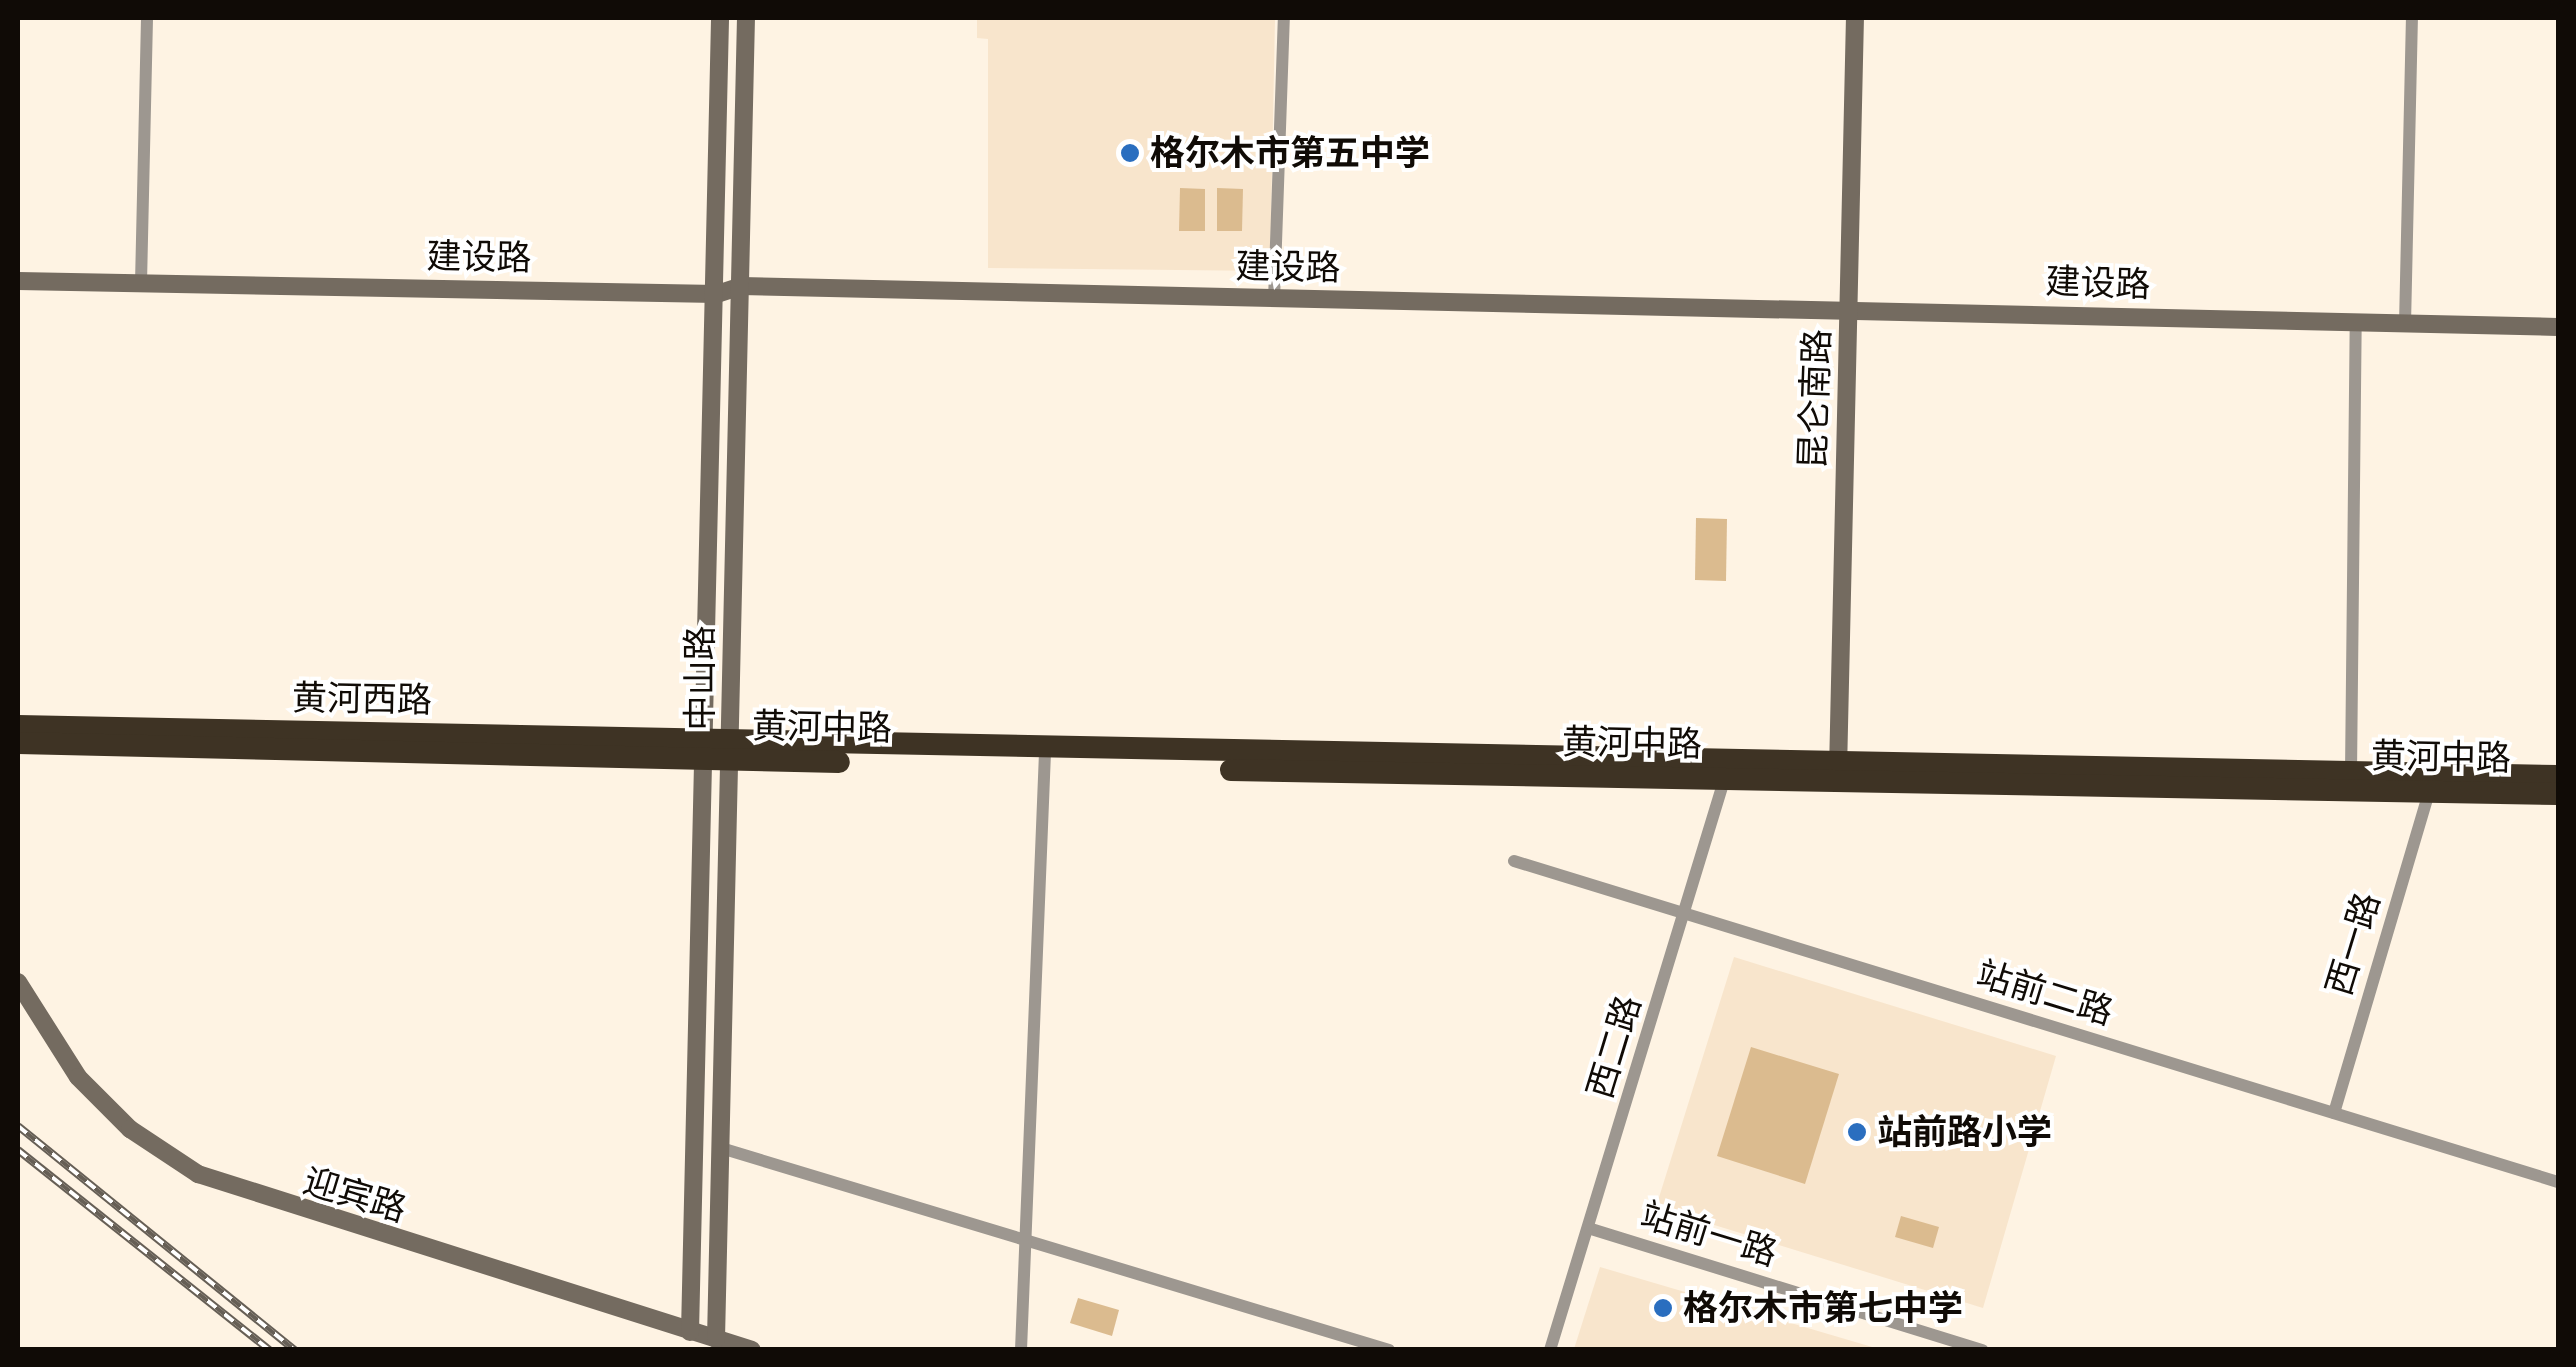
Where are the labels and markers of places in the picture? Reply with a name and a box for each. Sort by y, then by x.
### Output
place label: 格尔木市第五中学 [1150,132,1430,174]
marker: 格尔木市第五中学 [1119,142,1141,164]
place label: 站前路小学 [1877,1111,2052,1153]
marker: 站前路小学 [1846,1121,1868,1143]
place label: 格尔木市第七中学 [1683,1287,1963,1329]
marker: 格尔木市第七中学 [1652,1297,1674,1319]

